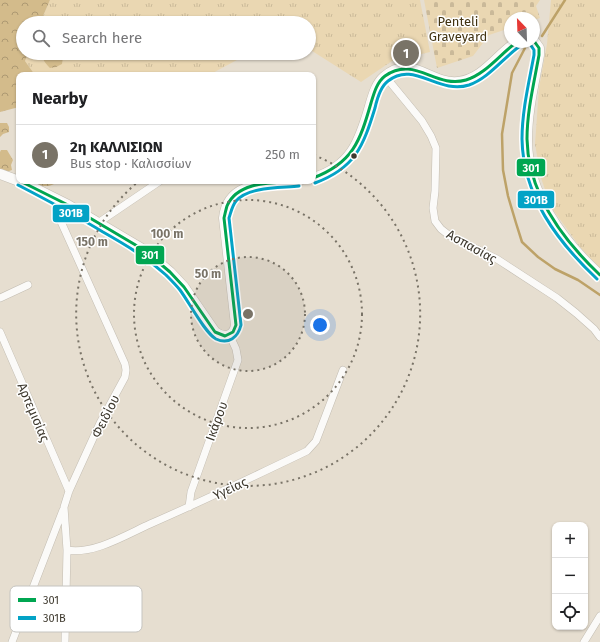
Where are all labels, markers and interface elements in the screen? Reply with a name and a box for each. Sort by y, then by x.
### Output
north arrow [504,12,540,48]
park label: Penteli Graveyard [429,14,487,44]
search box [16,16,316,60]
icon: search [30,27,52,49]
text: Search here [62,29,142,47]
pin: 1 [393,38,419,68]
text: Nearby [32,88,87,109]
text: 2η ΚΑΛΛΙΣΙΩΝ [70,138,163,156]
text: 1 [42,147,48,162]
text: 250 m [265,147,300,162]
unlabelled marker [349,151,359,161]
text: Bus stop · Καλισσίων [70,156,191,171]
line badge: 301 [516,158,546,177]
text: 301 [521,162,540,175]
line badge: 301B [517,190,555,209]
text: 301B [523,194,548,207]
line badge: 301B [52,204,90,223]
text: 301B [58,207,83,220]
text: 100 m [151,227,183,241]
street label: Ασπασίας [444,227,499,266]
text: 150 m [76,235,108,249]
line badge: 301 [135,245,165,265]
text: 301 [140,249,159,262]
text: 50 m [195,267,221,281]
centre of rings [241,307,255,321]
your location [310,315,330,335]
street label: Αρτεμισίας [14,380,53,444]
street label: Φειδίου [88,392,123,440]
street label: Ικάρου [202,399,231,443]
street label: Υγείας [211,474,250,503]
map controls [552,522,588,630]
button: + [552,522,588,558]
button: − [552,558,588,594]
legend [10,586,142,632]
text: 301 [43,594,59,607]
button: locate [552,594,588,630]
text: 301B [43,612,66,625]

